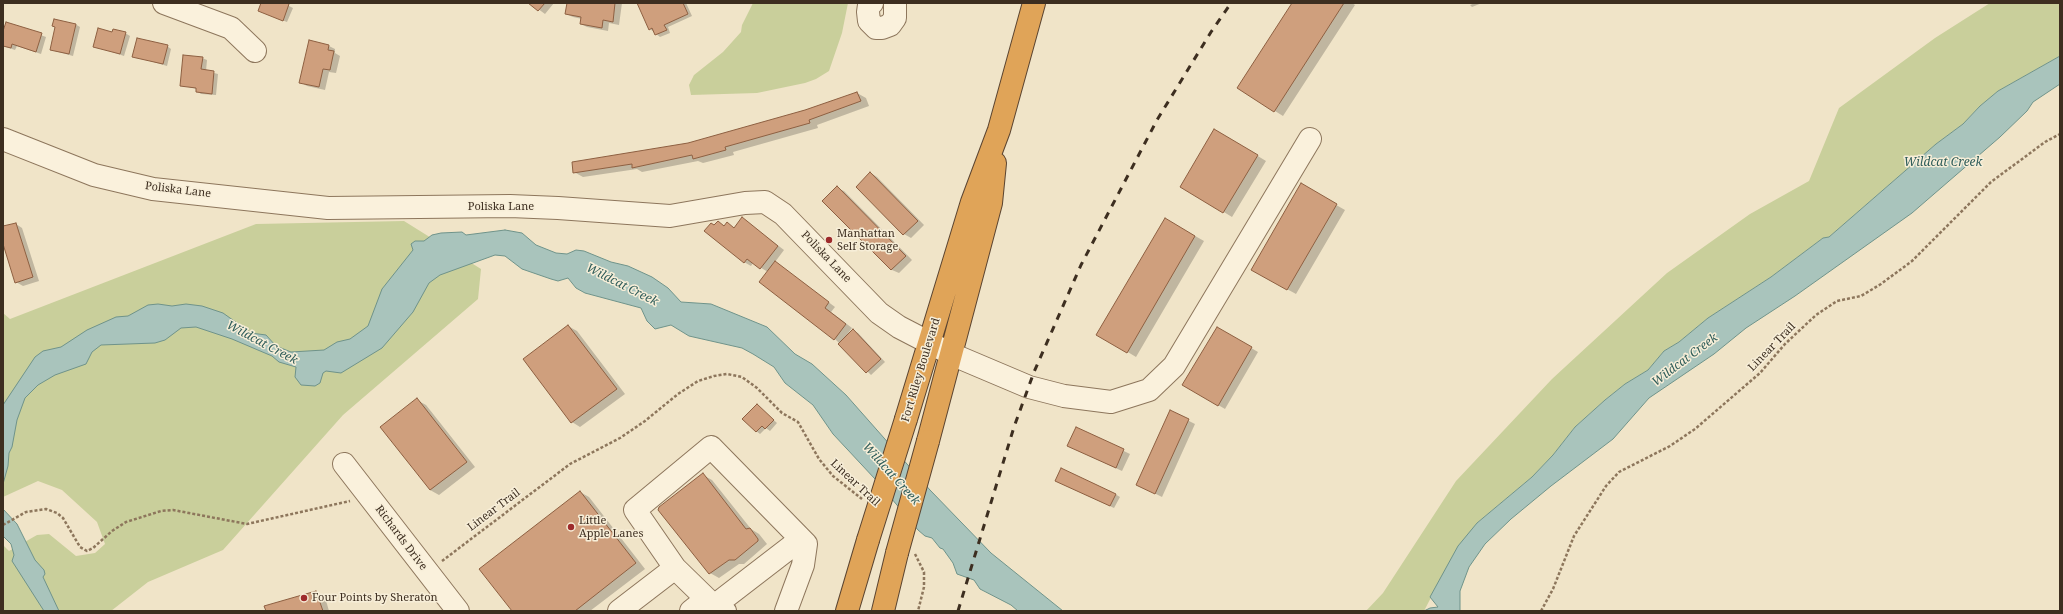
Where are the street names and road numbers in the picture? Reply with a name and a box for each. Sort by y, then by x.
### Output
street label: Poliska Lane [144,179,212,201]
street label: Poliska Lane [468,200,534,214]
street label: Poliska Lane [798,229,854,285]
street label: Fort Riley Boulevard [899,317,943,423]
street label: Linear Trail [1746,320,1798,374]
street label: Linear Trail [828,457,882,509]
street label: Linear Trail [465,486,523,534]
street label: Richards Drive [372,503,430,573]

